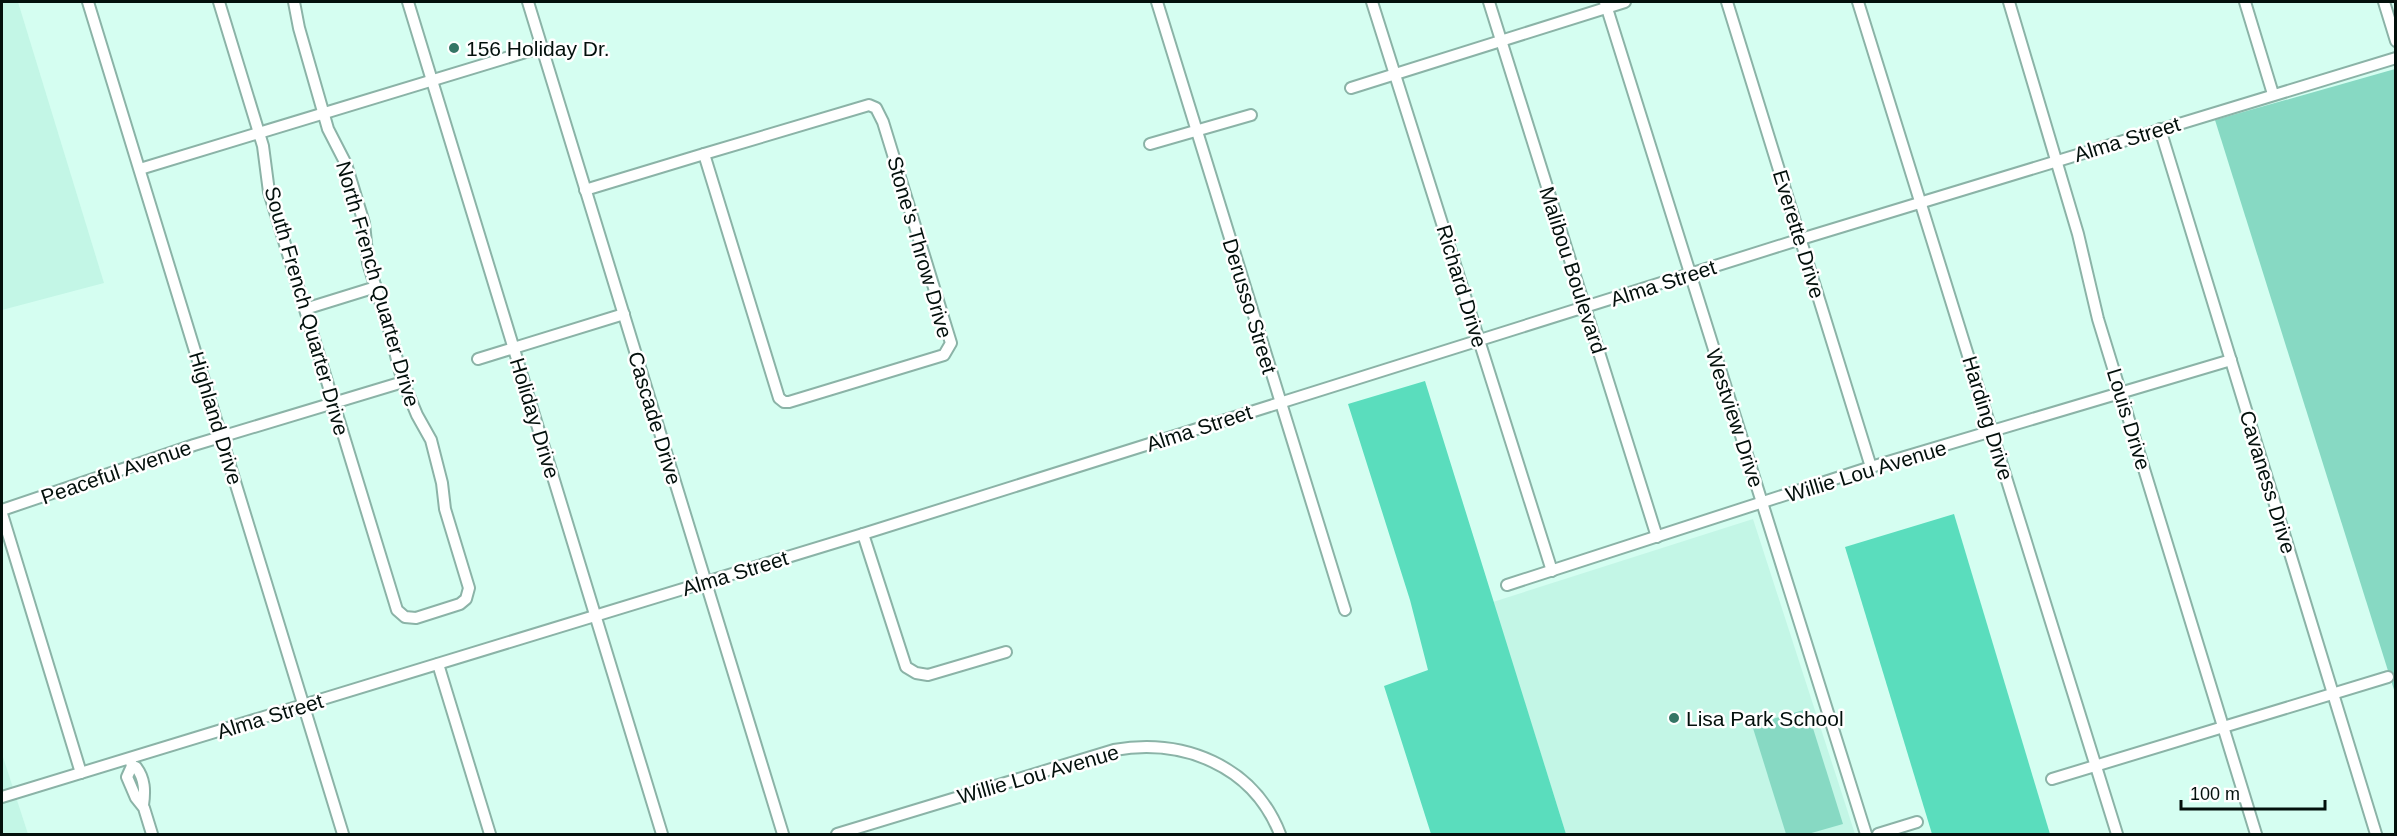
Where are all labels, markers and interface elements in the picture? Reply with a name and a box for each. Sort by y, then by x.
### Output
place label: 156 Holiday Dr. [466,37,610,60]
marker: 156 Holiday Dr. [447,41,461,55]
street label: Alma Street [2071,112,2183,166]
street label: Stone's Throw Drive [883,153,957,341]
street label: North French Quarter Drive [332,159,424,409]
street label: Everette Drive [1769,167,1829,301]
street label: South French Quarter Drive [260,184,354,438]
street label: Malibou Boulevard [1535,184,1611,356]
street label: Richard Drive [1432,222,1492,350]
street label: Derusso Street [1219,236,1282,376]
street label: Alma Street [1607,255,1719,311]
street label: Westview Drive [1702,346,1768,490]
street label: Highland Drive [185,349,247,487]
street label: Cascade Drive [624,349,686,487]
street label: Harding Drive [1958,353,2018,483]
street label: Holiday Drive [506,355,564,481]
street label: Louis Drive [2103,365,2155,473]
street label: Alma Street [1143,400,1255,456]
street label: Cavaness Drive [2235,408,2301,556]
street label: Peaceful Avenue [38,436,194,508]
street label: Willie Lou Avenue [1783,436,1949,506]
street label: Alma Street [679,546,791,600]
street label: Alma Street [214,689,326,743]
place label: Lisa Park School [1686,707,1844,730]
marker: Lisa Park School [1667,711,1681,725]
street label: Willie Lou Avenue [955,740,1121,808]
scale bar [2181,773,2325,811]
text: 100 m [2190,784,2240,804]

